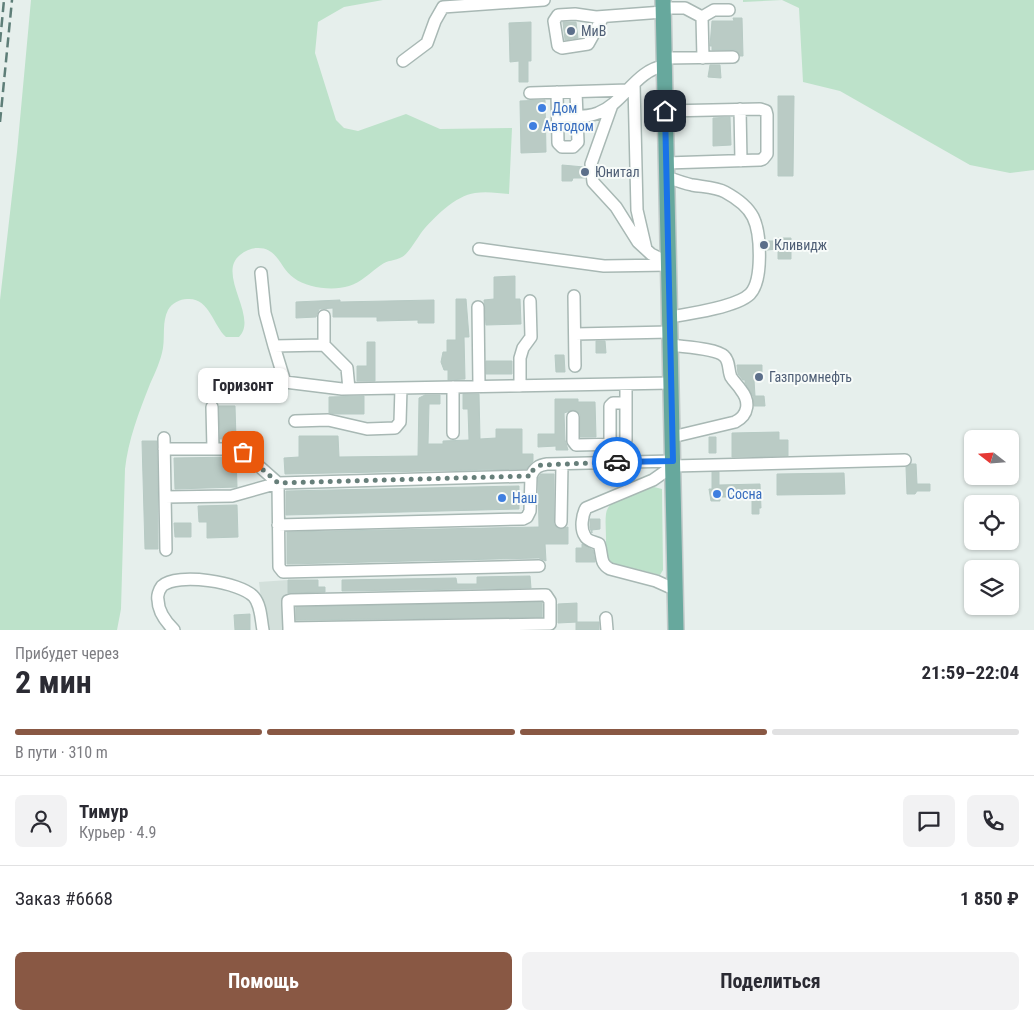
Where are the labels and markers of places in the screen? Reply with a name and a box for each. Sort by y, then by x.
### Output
place label: МиВ [581,23,606,39]
marker: МиВ [565,25,577,37]
pin [644,90,686,132]
place label: Дом [552,100,577,116]
marker: Дом [536,102,548,114]
place label: Автодом [543,118,594,134]
marker: Автодом [527,120,539,132]
place label: Юнитал [595,164,640,180]
marker: Юнитал [579,166,591,178]
place label: Кливидж [774,237,827,253]
marker: Кливидж [758,239,770,251]
callout: Горизонт [198,367,288,402]
place label: Газпромнефть [769,369,852,385]
marker: Газпромнефть [753,371,765,383]
pin [222,431,264,473]
place label: Сосна [727,486,762,502]
marker: Сосна [711,488,723,500]
place label: Наш [512,490,537,506]
marker: Наш [496,492,508,504]

